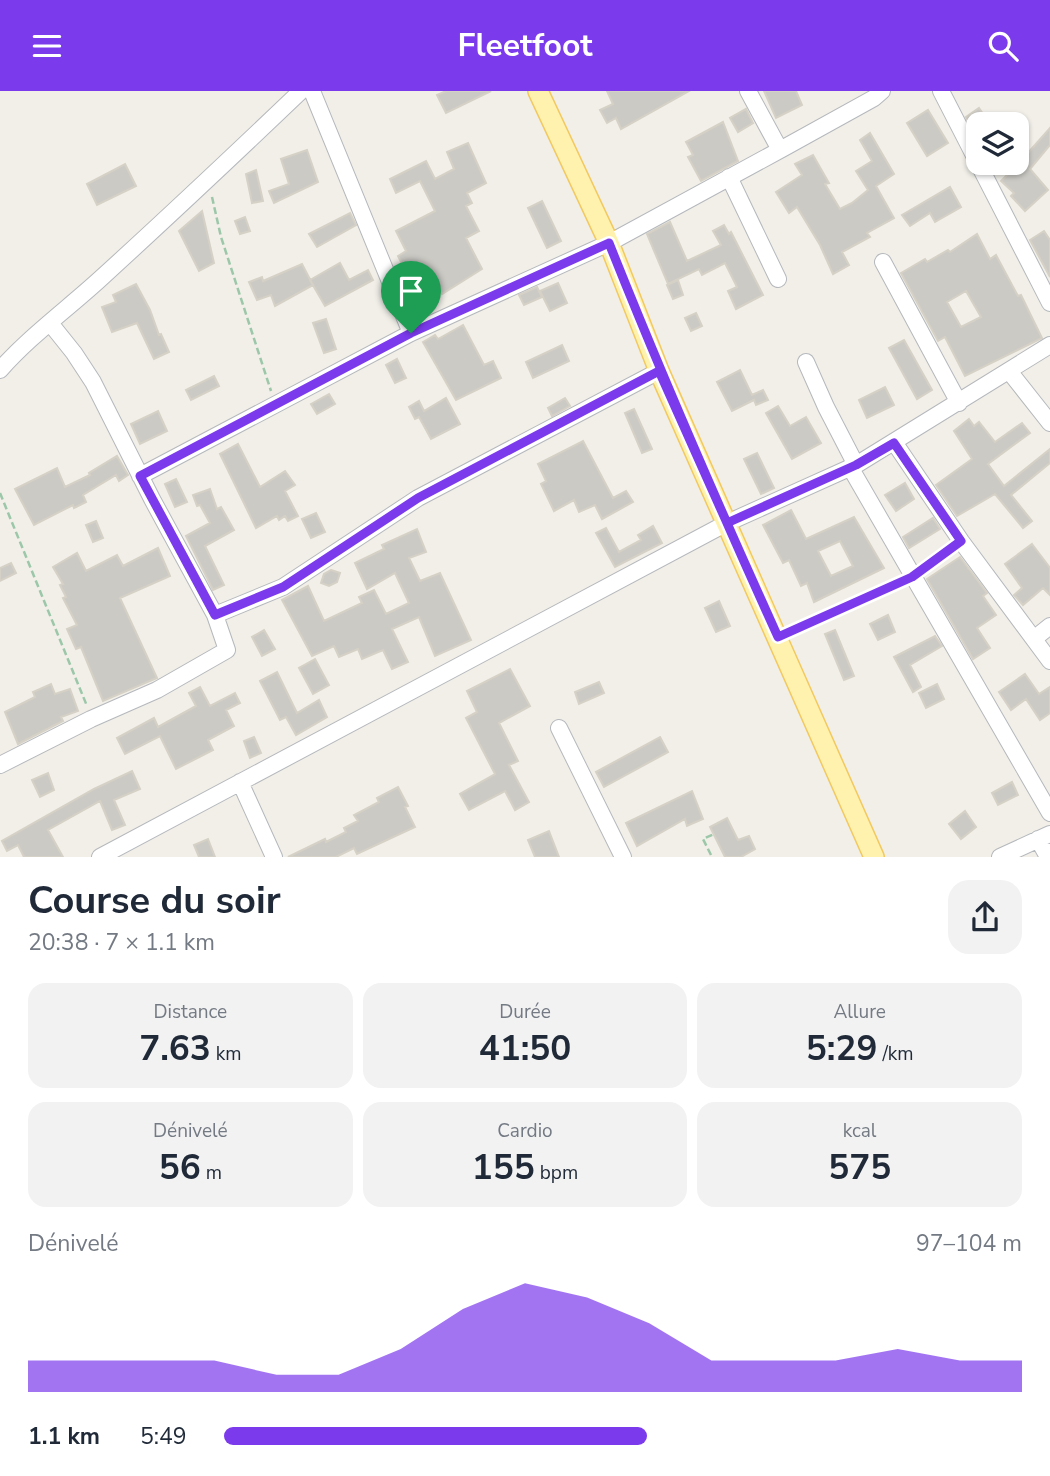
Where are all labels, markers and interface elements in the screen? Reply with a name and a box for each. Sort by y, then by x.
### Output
text: Fleetfoot [457,24,593,67]
icon: menu [28,27,66,65]
icon: search [984,27,1022,65]
map controls [966,112,1029,175]
button: layers [966,112,1029,175]
pin [381,261,441,333]
icon: arrive [392,272,430,310]
text: Course du soir [28,875,281,926]
button: share [948,880,1022,954]
text: 20:38 · 7 × 1.1 km [28,927,215,958]
text: Distance [153,999,227,1025]
text: Durée [499,999,551,1025]
text: Allure [833,999,886,1025]
text: 7.63 [139,1025,211,1072]
text: 41:50 [479,1025,571,1072]
text: 5:29 [806,1025,878,1072]
text: km [211,1041,242,1067]
text: /km [878,1041,913,1067]
text: Dénivelé [153,1118,228,1144]
text: Cardio [497,1118,553,1144]
text: kcal [843,1118,877,1144]
text: 56 [159,1144,201,1191]
text: 155 [472,1144,535,1191]
text: 575 [828,1144,891,1191]
text: m [201,1160,222,1186]
text: bpm [535,1160,578,1186]
text: Dénivelé [28,1228,119,1259]
text: 97–104 m [916,1228,1022,1259]
text: 1.1 km [28,1421,100,1452]
text: 5:49 [140,1421,187,1452]

